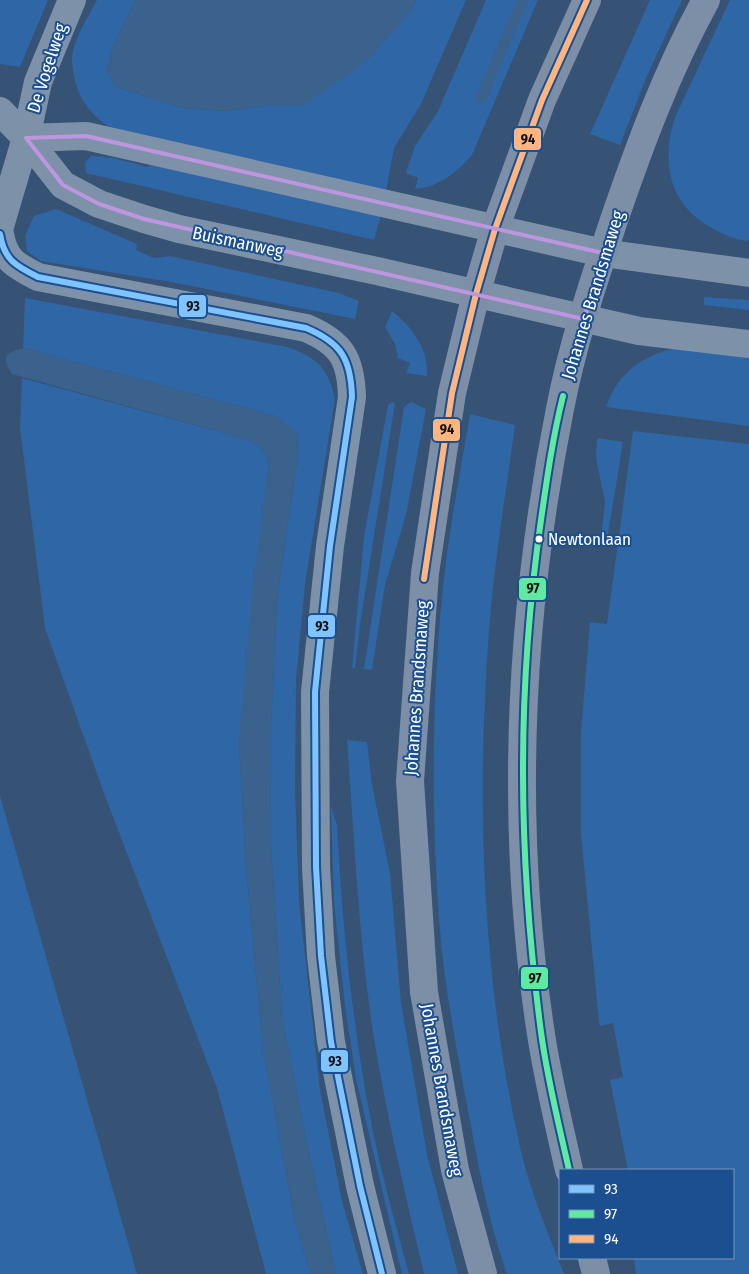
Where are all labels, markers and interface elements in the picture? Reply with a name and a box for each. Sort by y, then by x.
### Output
street label: De Vogelweg [22,20,72,115]
line badge: 94 [513,127,542,151]
text: 94 [521,131,535,148]
street label: Johannes Brandsmaweg [557,207,629,382]
street label: Buismanweg [190,222,286,263]
line badge: 93 [178,294,207,318]
text: 93 [186,298,200,315]
line badge: 94 [432,418,461,442]
text: 94 [440,421,454,438]
place label: Newtonlaan [548,529,631,550]
marker: Newtonlaan [534,534,544,544]
line badge: 97 [518,577,547,601]
text: 97 [526,580,540,597]
street label: Johannes Brandsmaweg [400,599,434,776]
line badge: 93 [307,614,336,638]
text: 93 [315,618,329,635]
line badge: 97 [520,966,549,990]
text: 97 [528,970,542,987]
street label: Johannes Brandsmaweg [416,1002,468,1179]
line badge: 93 [320,1049,349,1073]
text: 93 [328,1053,342,1070]
legend [559,1169,734,1259]
text: 93 [604,1180,618,1198]
text: 97 [604,1205,617,1223]
text: 94 [604,1230,618,1248]

